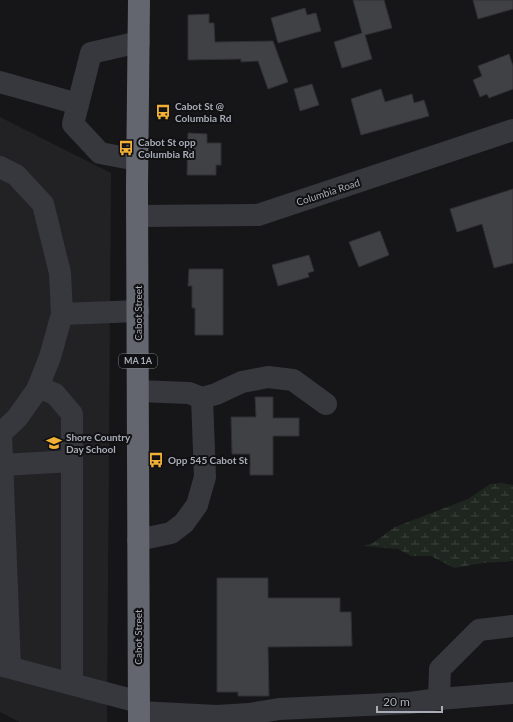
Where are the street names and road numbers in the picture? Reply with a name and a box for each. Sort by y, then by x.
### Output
street label: Columbia Road [295,176,361,208]
street label: Cabot Street [132,285,144,341]
road number: MA 1A [119,354,157,368]
street label: Cabot Street [132,609,144,665]

